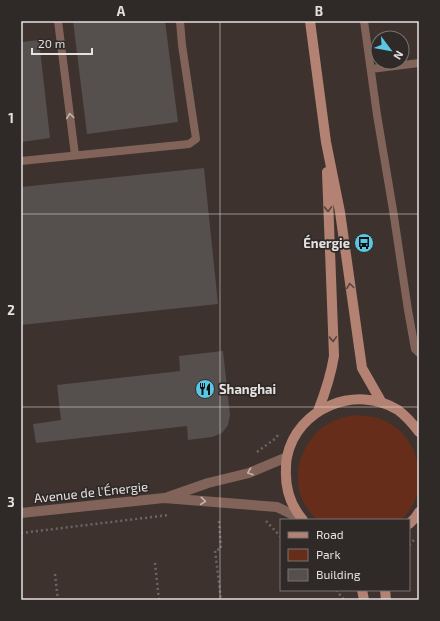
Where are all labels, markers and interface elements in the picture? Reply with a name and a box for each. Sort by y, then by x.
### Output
text: A [117,3,126,19]
text: B [315,3,323,19]
scale bar [32,30,92,56]
north arrow [370,30,410,70]
text: 20 m [38,36,65,50]
text: N [391,49,407,62]
text: 1 [8,110,14,126]
one-way arrow [66,113,75,119]
one-way arrow [324,206,333,212]
bus stop icon: Énergie [353,232,375,254]
place label: Énergie [303,234,350,251]
one-way arrow [346,283,355,289]
text: 2 [7,302,15,318]
one-way arrow [329,336,337,342]
restaurant icon: Shanghai [194,378,216,400]
place label: Shanghai [219,381,276,397]
one-way arrow [247,467,254,476]
street label: Avenue de l'Énergie [33,477,149,506]
text: 3 [7,494,15,510]
one-way arrow [200,497,206,506]
legend [280,519,410,591]
text: Road [316,527,344,541]
text: Park [316,547,341,561]
text: Building [316,567,361,581]

